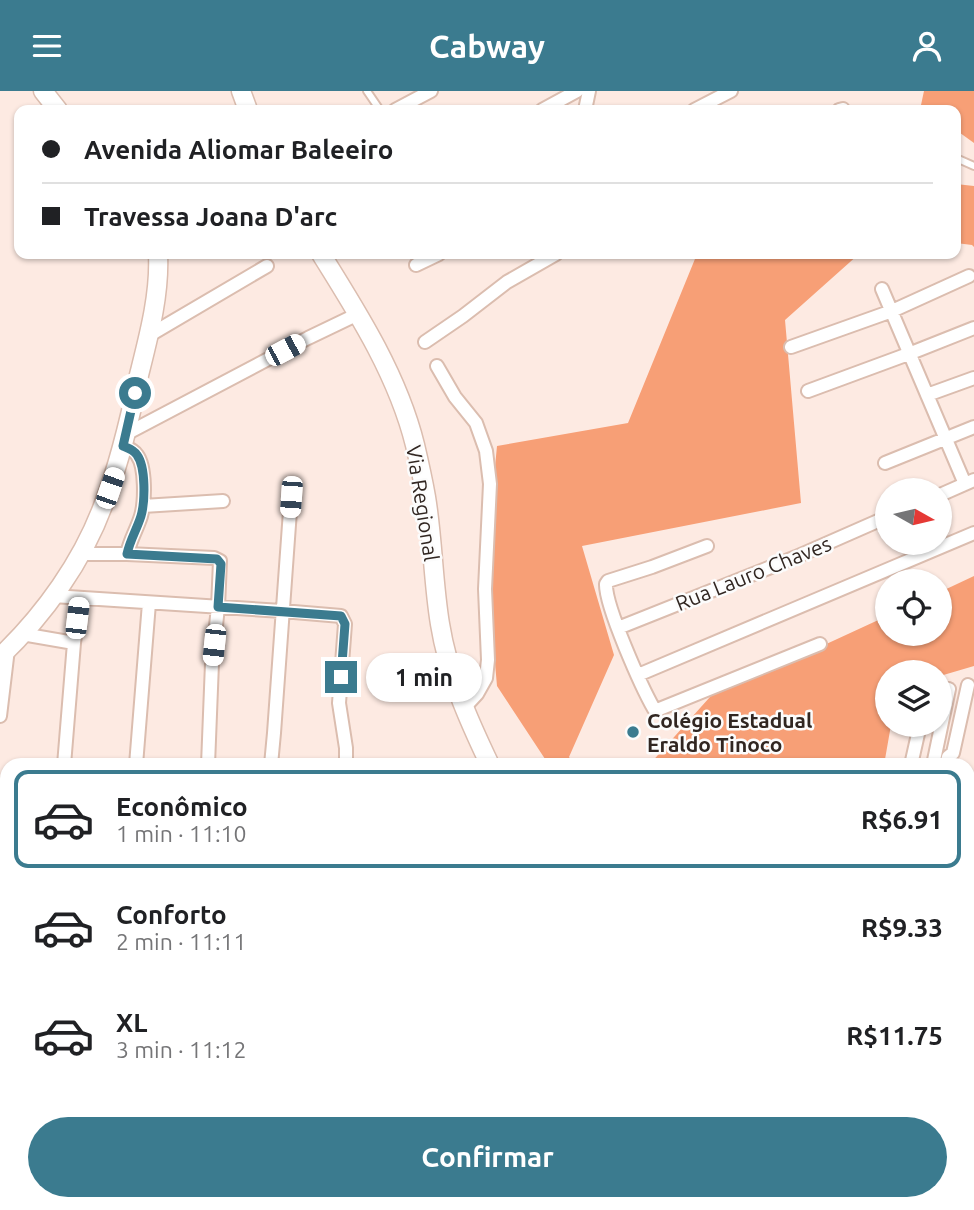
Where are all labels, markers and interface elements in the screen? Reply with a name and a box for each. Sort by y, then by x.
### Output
icon: menu [28,27,66,65]
icon: person [908,27,946,65]
text: Cabway [429,28,545,64]
text: Avenida Aliomar Baleeiro [84,135,393,164]
text: Travessa Joana D'arc [84,202,337,231]
car [262,331,309,369]
route start [119,377,151,409]
street label: Via Regional [402,443,444,563]
car [94,465,127,511]
car [280,475,303,519]
north arrow [875,478,952,555]
map controls [875,478,952,737]
street label: Rua Lauro Chaves [672,531,834,615]
button: locate [875,569,952,646]
car [65,596,90,640]
car [202,623,227,667]
callout: 1 min [366,653,481,701]
button: layers [875,660,952,737]
route end [325,661,357,693]
text: 1 min [395,665,453,690]
place label: Colégio Estadual Eraldo Tinoco [647,708,812,756]
marker: Colégio Estadual Eraldo Tinoco [625,724,641,740]
icon: car [32,788,95,851]
text: Econômico [116,792,248,821]
text: R$6.91 [861,805,943,834]
text: 1 min · 11:10 [116,821,247,846]
icon: car [32,896,95,959]
text: Conforto [116,900,227,929]
text: R$9.33 [861,913,943,942]
text: 2 min · 11:11 [116,929,247,954]
icon: car [32,1004,95,1067]
text: XL [116,1008,147,1037]
text: R$11.75 [846,1021,943,1050]
text: 3 min · 11:12 [116,1037,247,1062]
button: Confirmar [28,1117,947,1197]

